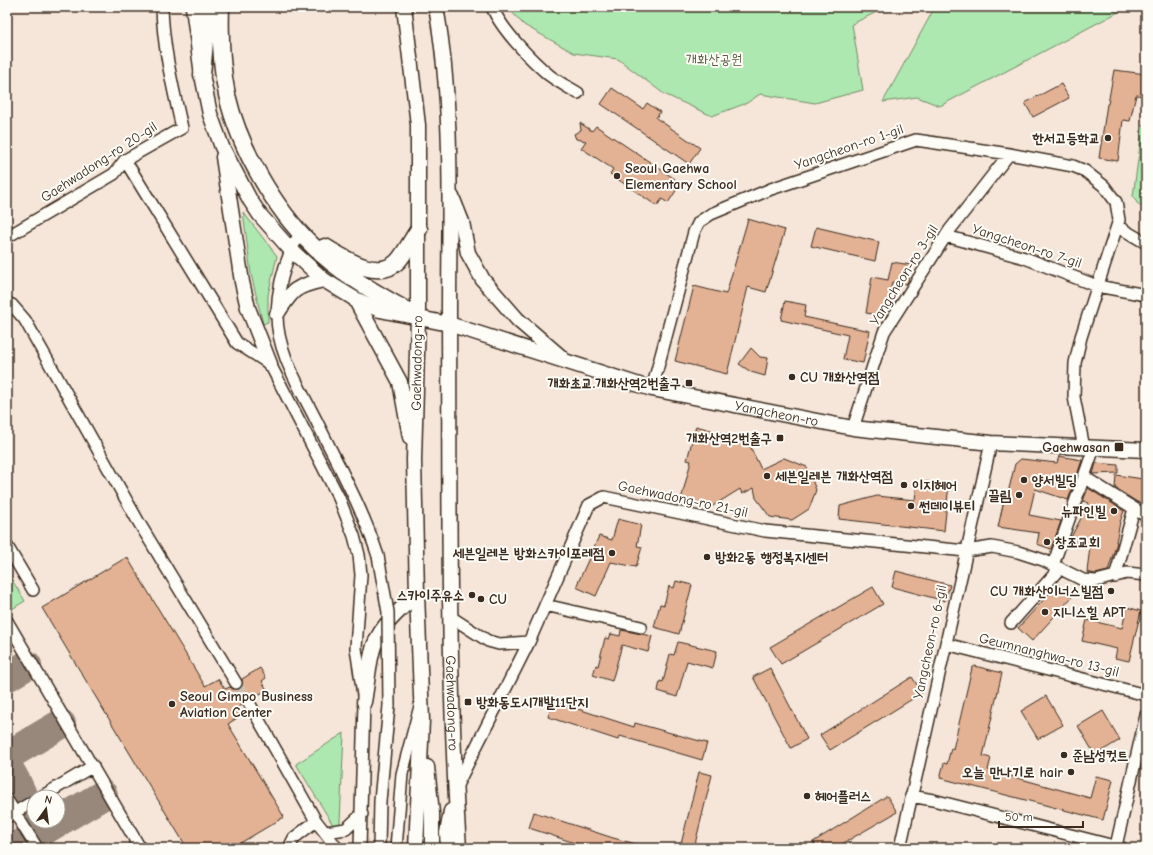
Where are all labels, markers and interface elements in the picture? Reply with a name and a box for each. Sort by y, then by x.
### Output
park label: 개화산공원 [686,51,742,68]
street label: Gaehwadong-ro 20-gil [38,118,160,206]
street label: Yangcheon-ro 1-gil [792,120,906,174]
place label: 한서고등학교 [1031,130,1100,147]
marker: 한서고등학교 [1103,133,1113,143]
place label: Seoul Gaehwa Elementary School [625,160,737,193]
marker: Seoul Gaehwa Elementary School [612,171,622,181]
street label: Yangcheon-ro 7-gil [970,220,1084,272]
street label: Yangcheon-ro 3-gil [866,221,942,329]
street label: Gaehwadong-ro [408,315,426,411]
place label: CU 개화산역점 [800,369,880,386]
marker: CU 개화산역점 [787,372,797,382]
place label: 개화초교.개화산역2번출구 [548,375,681,392]
marker: 개화초교.개화산역2번출구 [684,378,694,388]
street label: Yangcheon-ro [733,397,820,430]
place label: 개화산역2번출구 [686,430,772,447]
marker: 개화산역2번출구 [775,433,785,443]
place label: Gaehwasan [1042,439,1110,456]
marker: Gaehwasan [1113,441,1125,453]
place label: 세븐일레븐 개화산역점 [775,468,893,485]
marker: 세븐일레븐 개화산역점 [762,471,772,481]
place label: 양서빌딩 [1032,472,1077,489]
marker: 양서빌딩 [1019,475,1029,485]
street label: Gaehwadong-ro 21-gil [617,477,749,521]
place label: 이지헤어 [912,477,957,494]
marker: 이지헤어 [899,480,909,490]
place label: 끌림 [988,487,1012,504]
marker: 끌림 [1014,490,1024,500]
place label: 썬데이뷰티 [918,498,975,515]
marker: 썬데이뷰티 [906,501,916,511]
place label: 뉴파인빌 [1061,503,1107,520]
marker: 뉴파인빌 [1109,506,1119,516]
place label: 창조교회 [1055,534,1100,551]
marker: 창조교회 [1042,537,1052,547]
place label: 세븐일레븐 방화스카이포레점 [453,545,605,562]
marker: 세븐일레븐 방화스카이포레점 [607,548,617,558]
place label: 방화2동 행정복지센터 [715,549,828,566]
marker: 방화2동 행정복지센터 [702,552,712,562]
street label: Yangcheon-ro 6-gil [910,583,950,701]
place label: CU 개화산이너스빌점 [990,583,1104,600]
marker: CU 개화산이너스빌점 [1106,586,1116,596]
place label: 스카이주유소 [396,587,464,604]
marker: 스카이주유소 [467,590,477,600]
place label: CU [489,591,507,608]
marker: CU [476,594,486,604]
place label: 지니스힐 APT [1053,604,1127,621]
marker: 지니스힐 APT [1040,607,1050,617]
street label: Geumnanghwa-ro 13-gil [977,629,1121,681]
street label: Gaehwadong-ro [442,655,462,751]
place label: Seoul Gimpo Business Aviation Center [180,688,313,721]
place label: 방화동도시개발11단지 [476,694,588,711]
marker: 방화동도시개발11단지 [463,697,473,707]
marker: Seoul Gimpo Business Aviation Center [167,699,177,709]
place label: 준남성컷트 [1072,747,1128,764]
marker: 준남성컷트 [1059,750,1069,760]
place label: 오늘 만나기로 hair [962,764,1063,781]
marker: 오늘 만나기로 hair [1066,767,1076,777]
place label: 헤어플러스 [815,788,871,805]
north arrow [26,789,66,829]
marker: 헤어플러스 [802,791,812,801]
text: N [43,793,53,807]
scale bar [999,803,1083,829]
text: 50 m [1005,810,1033,824]

